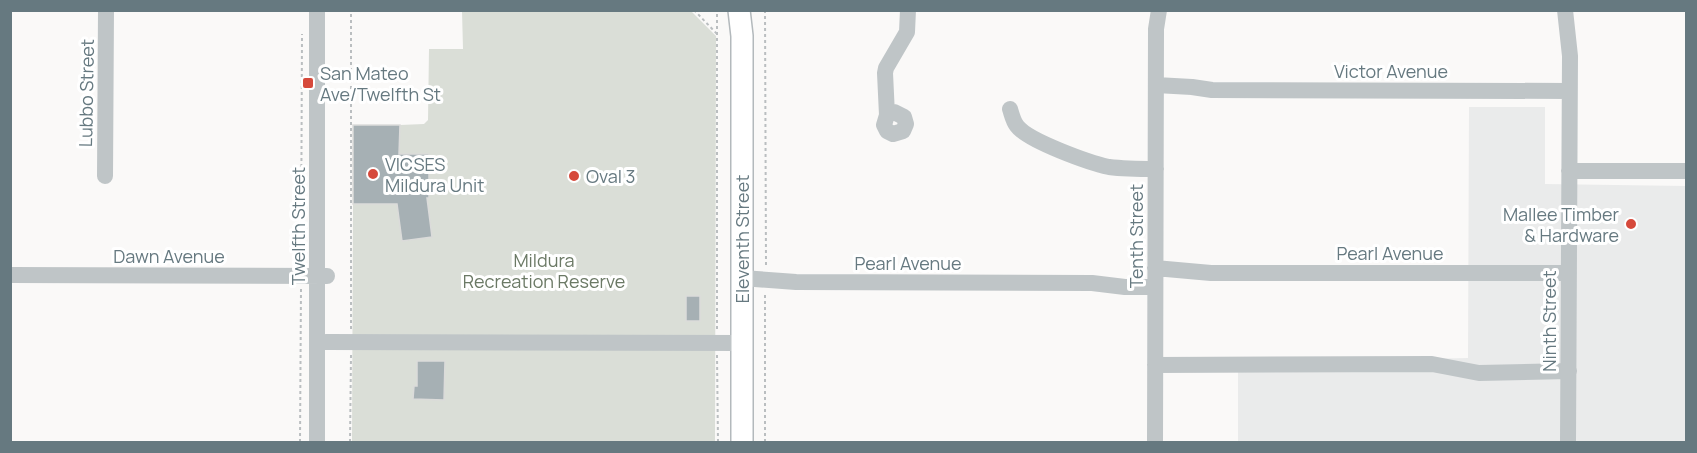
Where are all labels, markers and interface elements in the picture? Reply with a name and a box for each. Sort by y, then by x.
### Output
street label: Lubbo Street [73,39,99,147]
street label: Victor Avenue [1334,59,1448,83]
place label: San Mateo Ave/Twelfth St [320,61,441,106]
marker: San Mateo Ave/Twelfth St [301,76,315,90]
place label: VICSES Mildura Unit [385,152,484,197]
place label: Oval 3 [586,164,635,188]
street label: Twelfth Street [286,167,310,285]
marker: VICSES Mildura Unit [366,167,380,181]
marker: Oval 3 [567,169,581,183]
street label: Eleventh Street [730,175,754,303]
street label: Tenth Street [1124,184,1148,288]
place label: Mallee Timber & Hardware [1503,202,1620,247]
marker: Mallee Timber & Hardware [1624,217,1638,231]
street label: Pearl Avenue [1336,241,1444,265]
street label: Dawn Avenue [113,244,225,268]
park label: Mildura Recreation Reserve [463,248,625,293]
street label: Pearl Avenue [854,251,962,275]
street label: Ninth Street [1537,270,1561,372]

